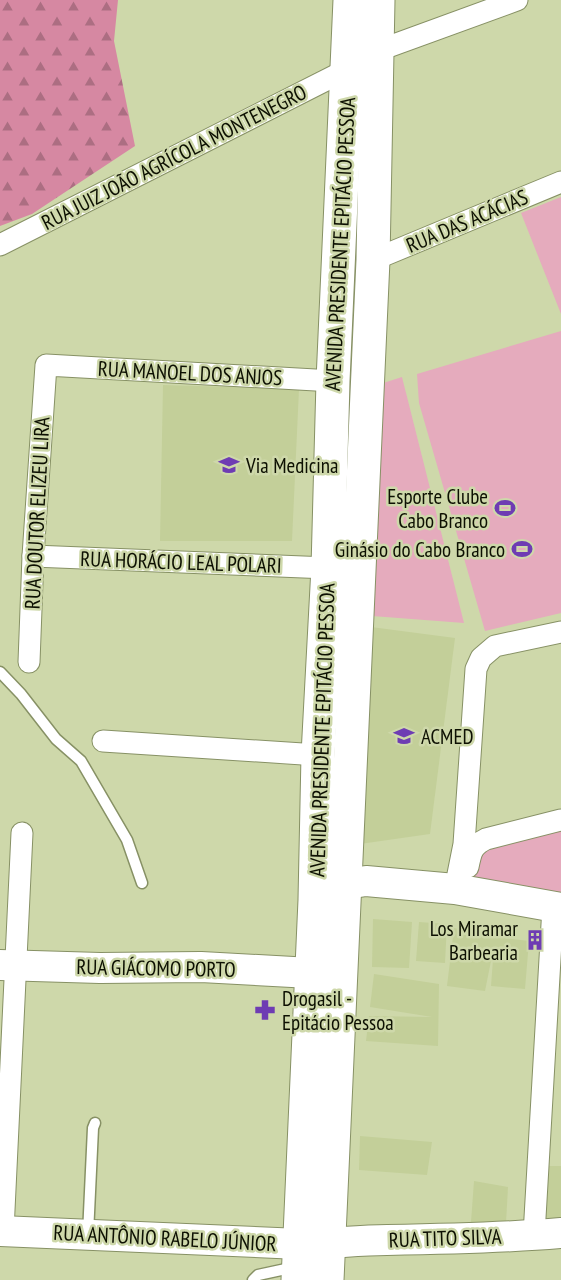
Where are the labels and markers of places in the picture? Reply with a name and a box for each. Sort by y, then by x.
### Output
place label: Via Medicina [245,452,338,479]
school or university icon: Via Medicina [217,453,241,477]
place label: Esporte Clube Cabo Branco [387,483,488,534]
sports icon: Esporte Clube Cabo Branco [493,496,517,520]
place label: Ginásio do Cabo Branco [335,536,505,563]
sports icon: Ginásio do Cabo Branco [510,537,534,561]
place label: ACMED [421,723,474,750]
school or university icon: ACMED [392,724,416,748]
place label: Los Miramar Barbearia [430,915,518,966]
building icon: Los Miramar Barbearia [523,928,547,952]
place label: Drogasil - Epitácio Pessoa [282,985,394,1036]
pharmacy icon: Drogasil - Epitácio Pessoa [253,998,277,1022]

